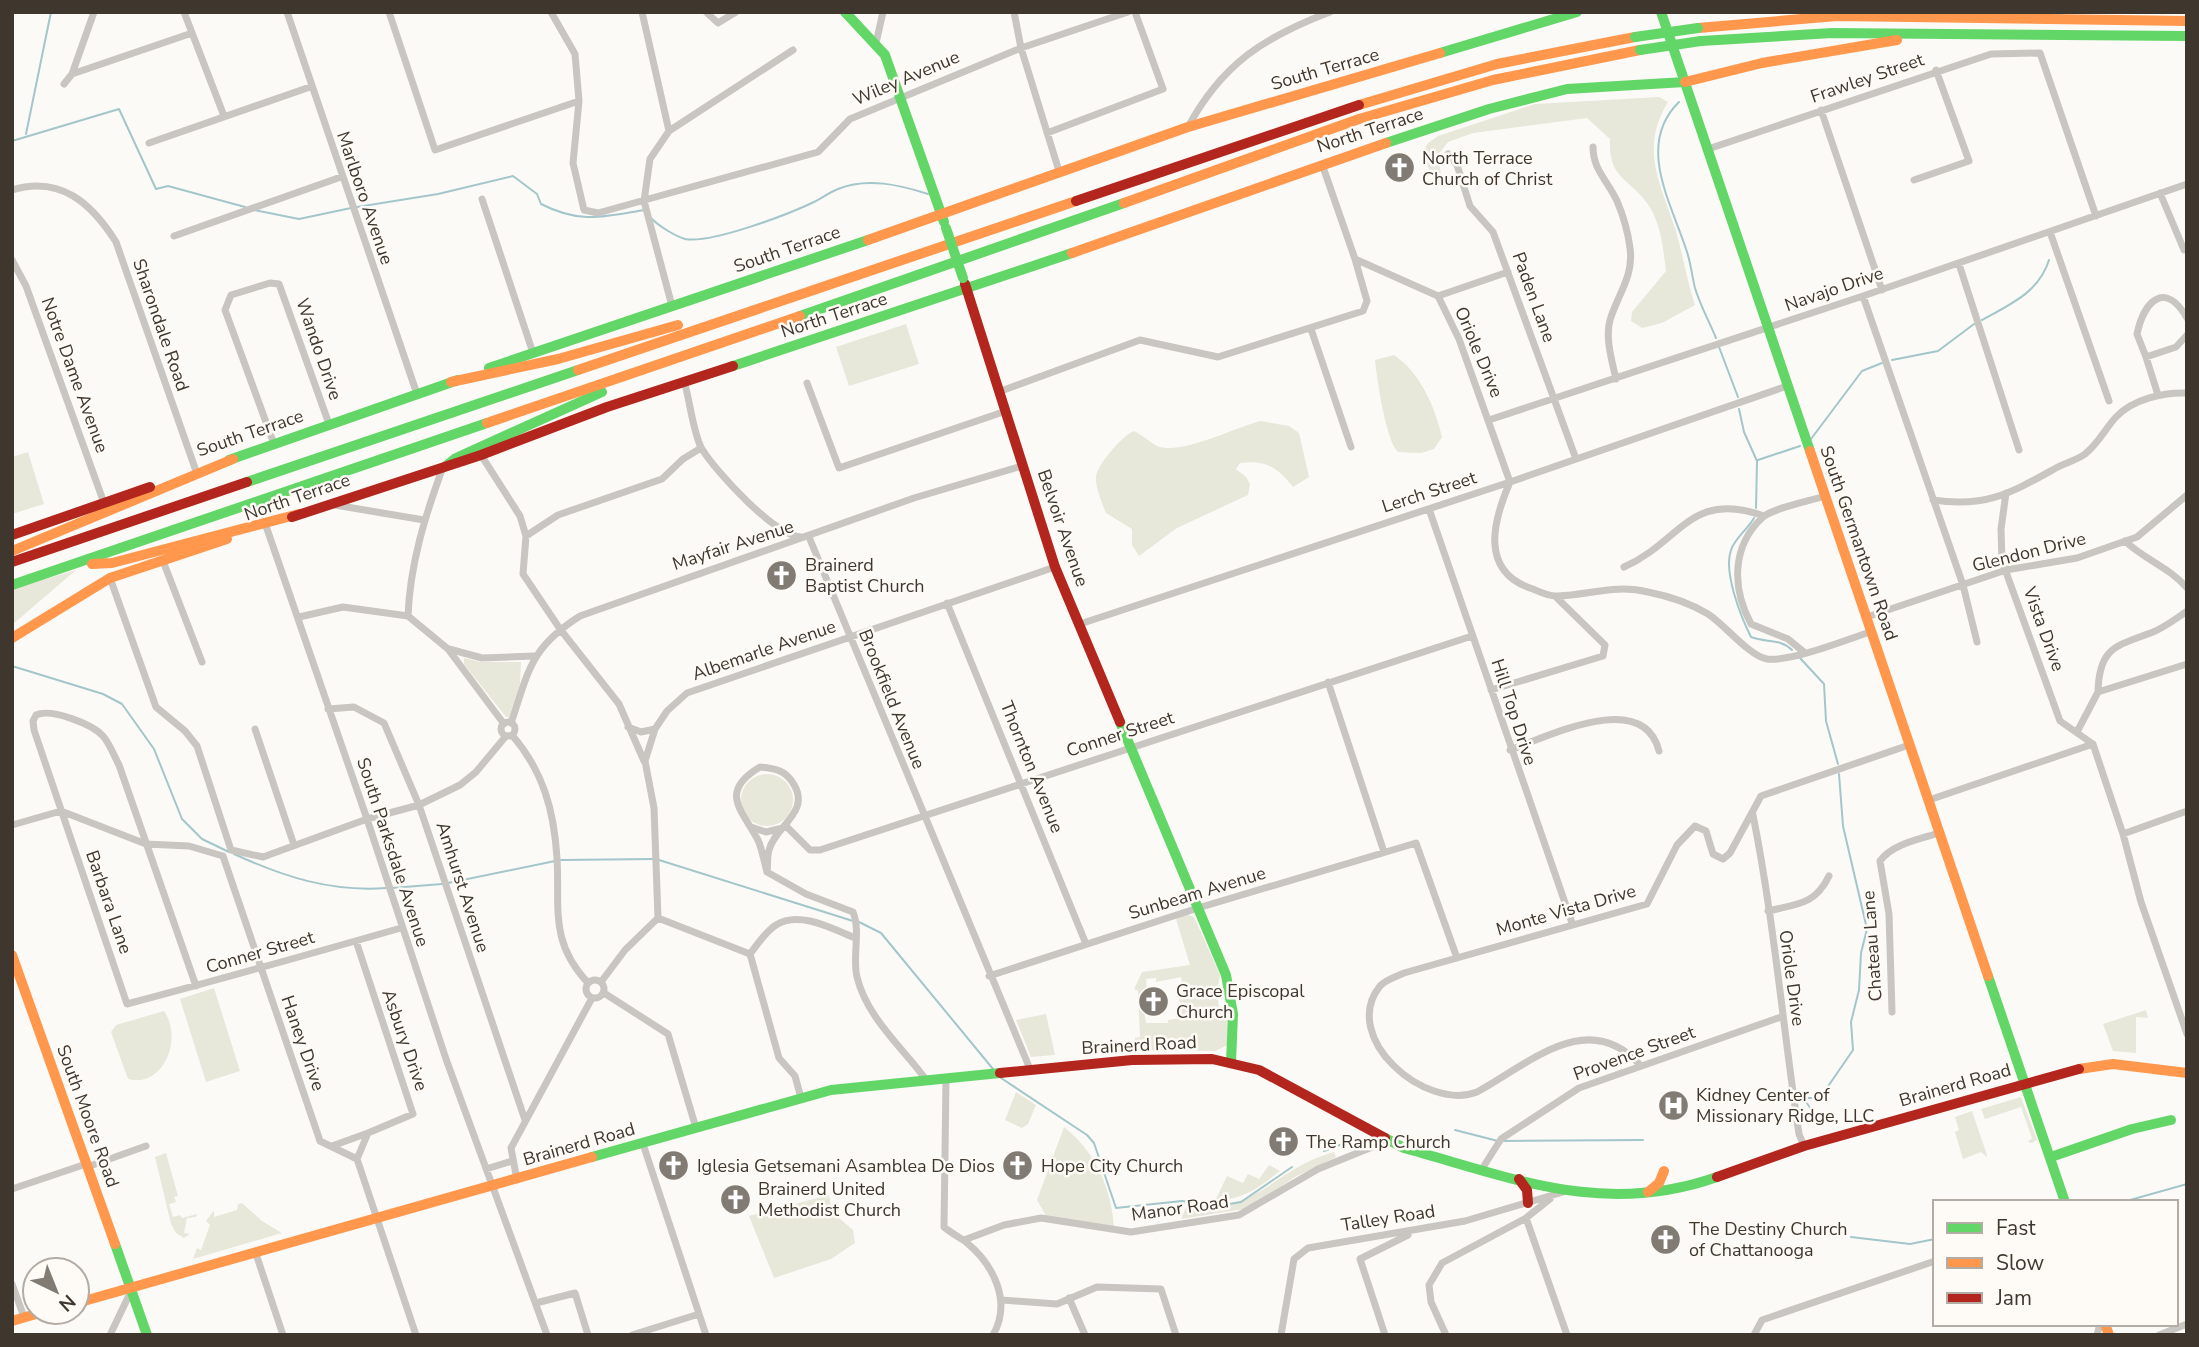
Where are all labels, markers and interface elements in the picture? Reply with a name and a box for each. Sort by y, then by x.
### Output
street label: South Terrace [1268,42,1382,96]
street label: Wiley Avenue [849,45,963,111]
street label: Frawley Street [1807,47,1928,109]
street label: North Terrace [1314,102,1426,158]
street label: Marlboro Avenue [331,128,399,268]
place label: North Terrace Church of Christ [1422,146,1553,191]
church icon: North Terrace Church of Christ [1382,151,1416,185]
street label: South Terrace [730,220,844,278]
street label: Paden Lane [1507,248,1561,346]
street label: Sharondale Road [127,255,195,395]
street label: Navajo Drive [1781,261,1887,317]
street label: North Terrace [778,287,890,343]
street label: Notre Dame Avenue [36,294,114,456]
street label: Wando Drive [290,295,348,403]
street label: Oriole Drive [1449,303,1509,401]
street label: South Terrace [193,404,307,462]
street label: South Germantown Road [1814,442,1904,644]
street label: Lerch Street [1379,465,1480,519]
street label: Belvoir Avenue [1032,466,1094,590]
street label: North Terrace [241,468,353,526]
street label: Mayfair Avenue [669,514,797,576]
street label: Glendon Drive [1970,526,2088,578]
place label: Brainerd Baptist Church [805,553,924,598]
church icon: Brainerd Baptist Church [765,558,799,592]
street label: Vista Drive [2017,582,2070,675]
street label: Albemarle Avenue [689,614,839,686]
street label: Brookfield Avenue [853,626,931,772]
street label: Hill Top Drive [1486,656,1542,768]
street label: Thornton Avenue [995,698,1069,836]
street label: Conner Street [1063,705,1177,763]
street label: South Parksdale Avenue [351,754,435,950]
street label: Amhurst Avenue [431,819,495,955]
street label: Barbara Lane [80,847,138,957]
street label: Sunbeam Avenue [1125,861,1269,925]
street label: Monte Vista Drive [1493,879,1639,941]
street label: Chateau Lane [1856,890,1888,1002]
street label: Conner Street [203,925,318,979]
street label: Oriole Drive [1773,929,1811,1027]
place label: Grace Episcopal Church [1176,979,1305,1024]
church icon: Grace Episcopal Church [1136,984,1170,1018]
street label: Asbury Drive [376,986,434,1094]
street label: Haney Drive [275,992,331,1094]
street label: Provence Street [1570,1020,1699,1086]
street label: Brainerd Road [1081,1030,1197,1060]
street label: South Moore Road [51,1041,125,1191]
street label: Brainerd Road [1896,1058,2014,1112]
place label: Kidney Center of Missionary Ridge, LLC [1696,1083,1874,1128]
hospital icon: Kidney Center of Missionary Ridge, LLC [1656,1088,1690,1122]
street label: Brainerd Road [520,1117,638,1171]
church icon: The Ramp Church [1266,1125,1300,1159]
place label: The Ramp Church [1306,1130,1451,1154]
church icon: Iglesia Getsemani Asamblea De Dios [657,1149,691,1183]
church icon: Hope City Church [1001,1149,1035,1183]
place label: Iglesia Getsemani Asamblea De Dios [697,1154,995,1178]
place label: Hope City Church [1041,1154,1183,1178]
place label: Brainerd United Methodist Church [758,1177,901,1222]
church icon: Brainerd United Methodist Church [718,1182,752,1216]
street label: Manor Road [1130,1189,1230,1227]
street label: Talley Road [1339,1199,1437,1237]
legend [1933,1200,2178,1326]
text: Fast [1996,1214,2036,1242]
place label: The Destiny Church of Chattanooga [1689,1217,1848,1262]
church icon: The Destiny Church of Chattanooga [1649,1222,1683,1256]
text: Slow [1996,1249,2045,1277]
north arrow [21,1256,91,1326]
text: Jam [1995,1284,2032,1312]
text: N [53,1288,81,1317]

